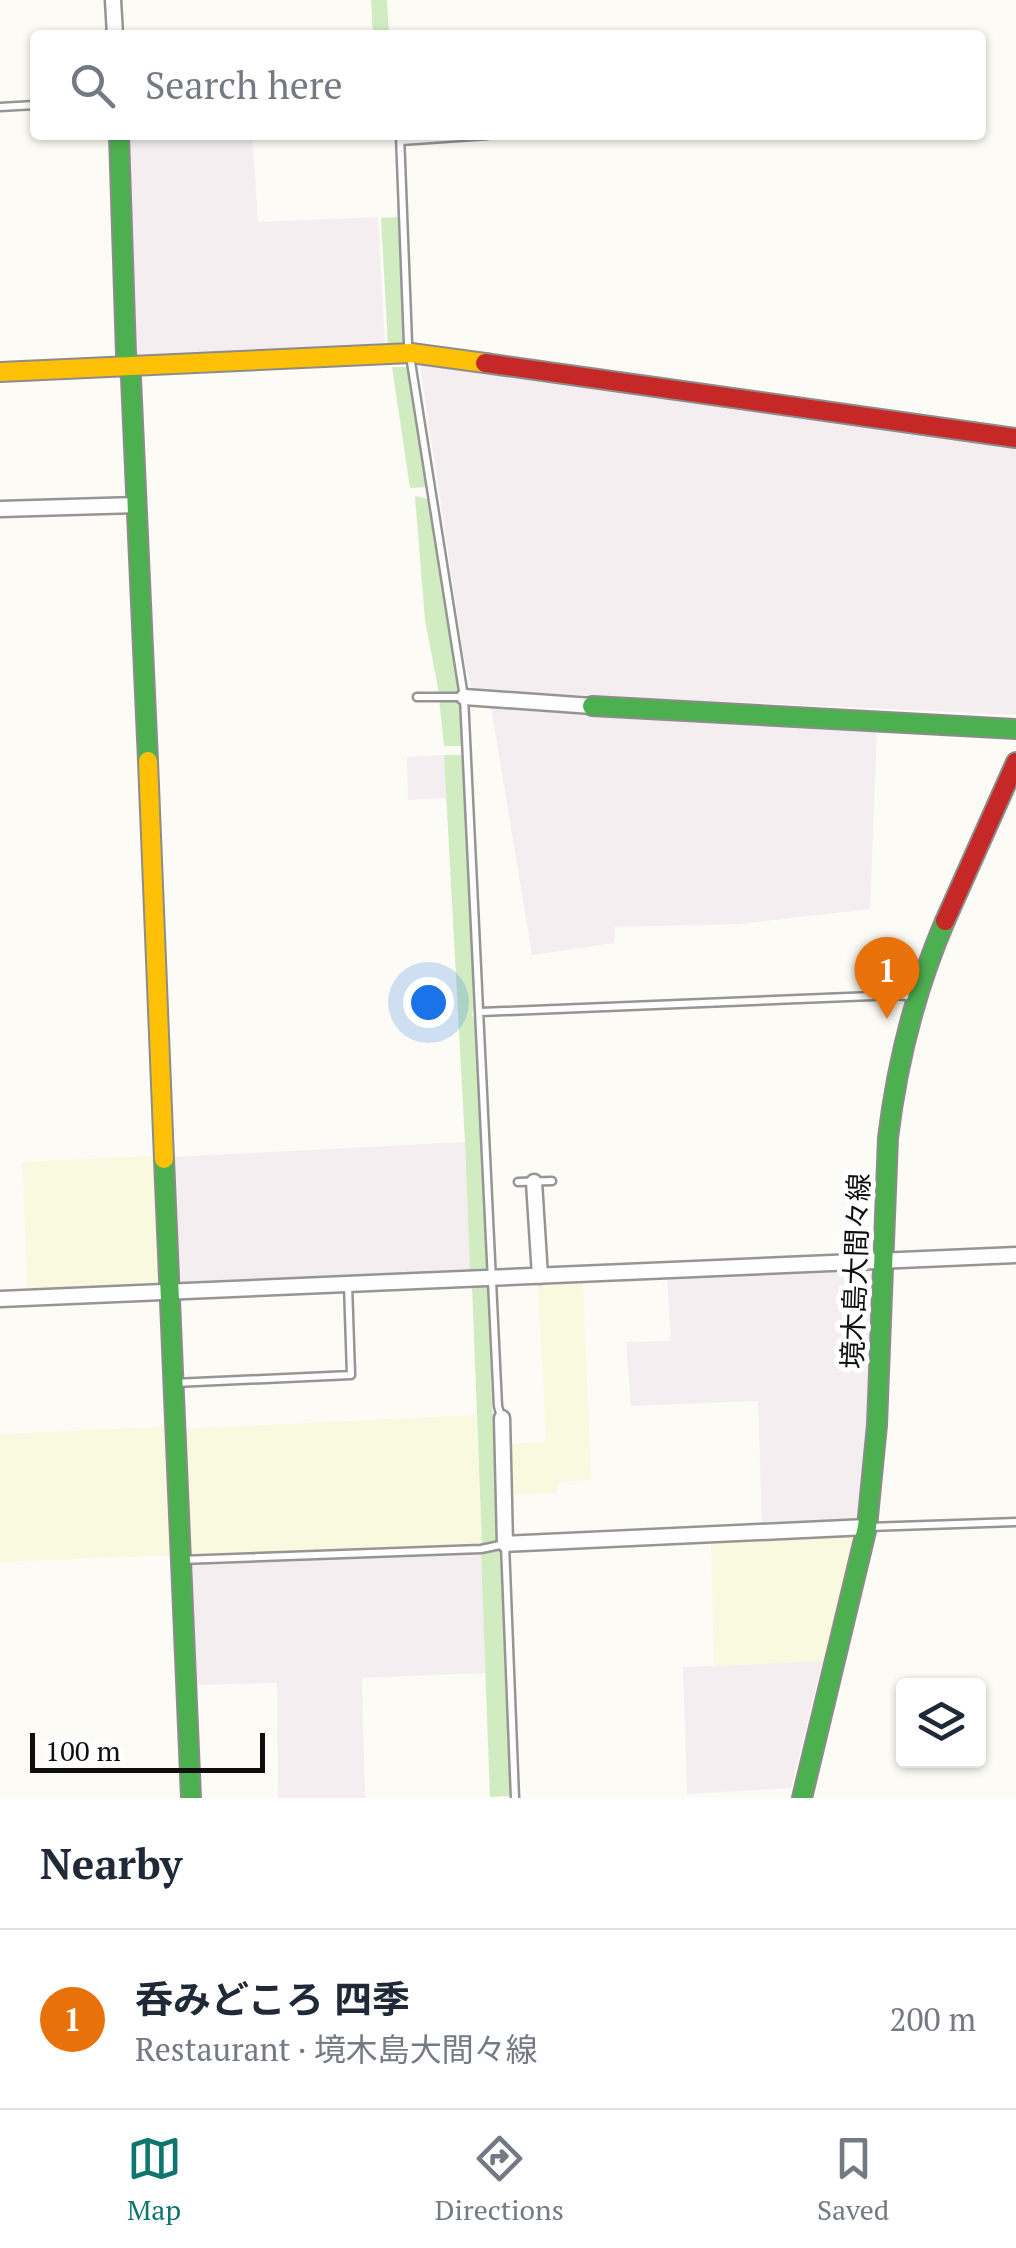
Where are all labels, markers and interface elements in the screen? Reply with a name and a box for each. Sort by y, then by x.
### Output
search box [30,30,986,140]
icon: search [65,58,120,113]
text: Search here [145,60,343,110]
pin: 1 [854,936,920,1019]
your location [403,977,454,1028]
street label: 境木島大間々線 [833,1172,877,1370]
map controls [896,1678,986,1768]
button: layers [896,1678,986,1768]
scale bar [30,1728,265,1772]
text: 100 m [45,1732,121,1769]
text: Nearby [40,1835,182,1891]
text: 呑みどころ 四季 [135,1974,410,2024]
text: 1 [63,1998,82,2040]
text: 200 m [889,1998,976,2040]
text: Restaurant · 境木島大間々線 [135,2028,538,2070]
tab: Map [127,2131,182,2228]
tab: Directions [435,2131,564,2228]
tab: Saved [817,2131,889,2228]

